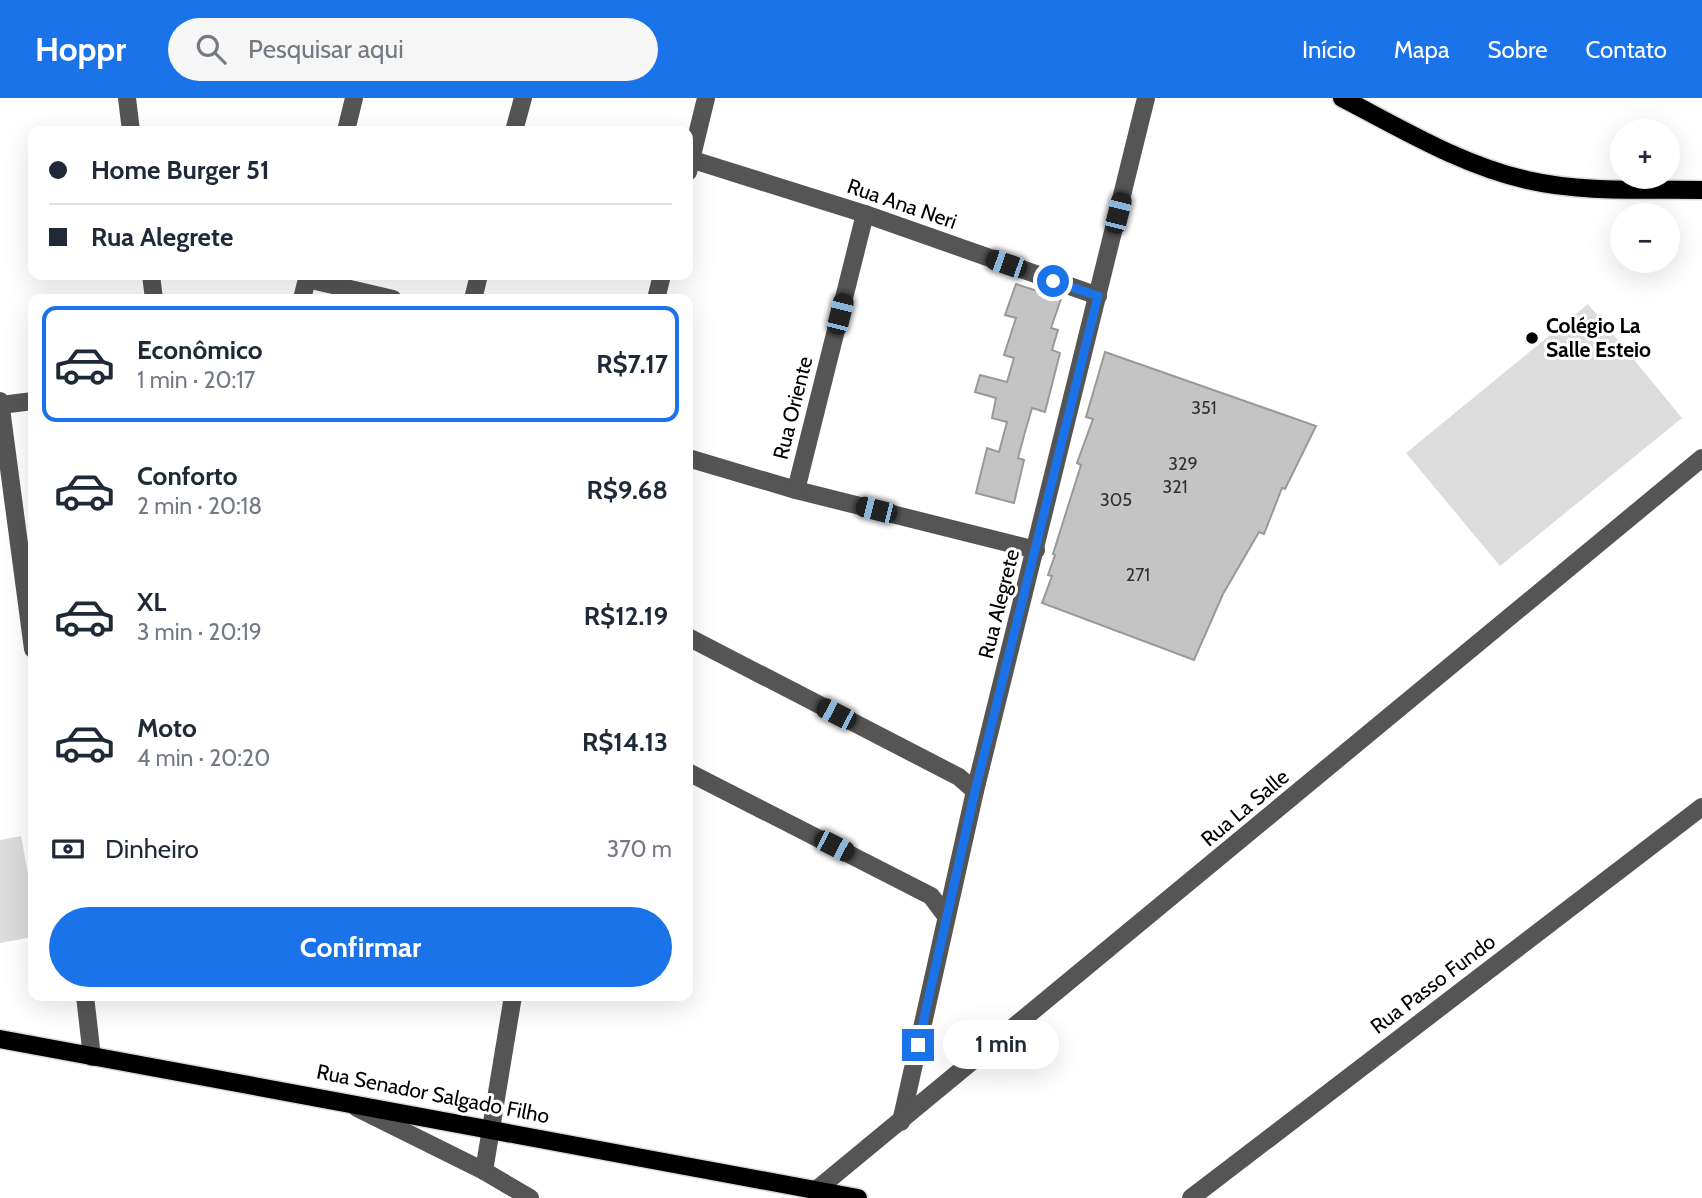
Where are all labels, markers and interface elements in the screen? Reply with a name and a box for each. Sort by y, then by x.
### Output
search box [168,18,658,81]
text: Hoppr [35,29,126,69]
icon: search [192,30,230,68]
text: Pesquisar aqui [248,33,404,65]
text: Início [1302,35,1356,64]
text: Mapa [1394,35,1449,64]
text: Sobre [1487,35,1548,64]
text: Contato [1586,35,1667,64]
map controls [1610,119,1680,273]
button: + [1610,119,1680,189]
text: Home Burger 51 [91,154,270,186]
street label: Rua Ana Neri [844,173,960,234]
car [1103,190,1134,236]
button: − [1610,203,1680,273]
text: Rua Alegrete [91,221,233,253]
car [983,247,1030,281]
route start [1037,265,1069,297]
car [825,291,856,337]
place label: Colégio La Salle Esteio [1546,313,1651,362]
marker: Colégio La Salle Esteio [1524,330,1540,346]
icon: car [53,333,116,396]
text: Econômico [137,334,263,366]
text: R$7.17 [596,348,668,380]
street label: Rua Oriente [768,353,817,462]
text: 1 min · 20:17 [137,366,255,394]
house number: 351 [1191,397,1217,419]
house number: 329 [1168,453,1198,475]
icon: car [53,459,116,522]
text: Conforto [137,460,238,492]
text: R$9.68 [586,474,668,506]
house number: 321 [1162,476,1188,498]
house number: 305 [1100,489,1132,511]
text: 2 min · 20:18 [137,492,262,520]
car [854,495,899,525]
street label: Rua Alegrete [973,546,1024,661]
house number: 271 [1126,564,1150,586]
icon: car [53,585,116,648]
text: XL [137,586,166,618]
text: R$12.19 [584,600,668,632]
text: 3 min · 20:19 [137,618,262,646]
car [813,695,860,733]
icon: car [53,711,116,774]
text: Moto [137,712,197,744]
text: R$14.13 [582,726,668,758]
text: 4 min · 20:20 [137,744,270,772]
street label: Rua La Salle [1196,764,1294,851]
car [811,827,858,865]
icon: cash [49,830,87,868]
text: Dinheiro [105,833,199,865]
text: 370 m [607,835,672,863]
button: Confirmar [49,907,672,987]
street label: Rua Passo Fundo [1365,929,1500,1039]
callout: 1 min [942,1020,1058,1070]
route end [902,1029,934,1061]
text: 1 min [975,1030,1027,1058]
street label: Rua Senador Salgado Filho [315,1059,552,1128]

